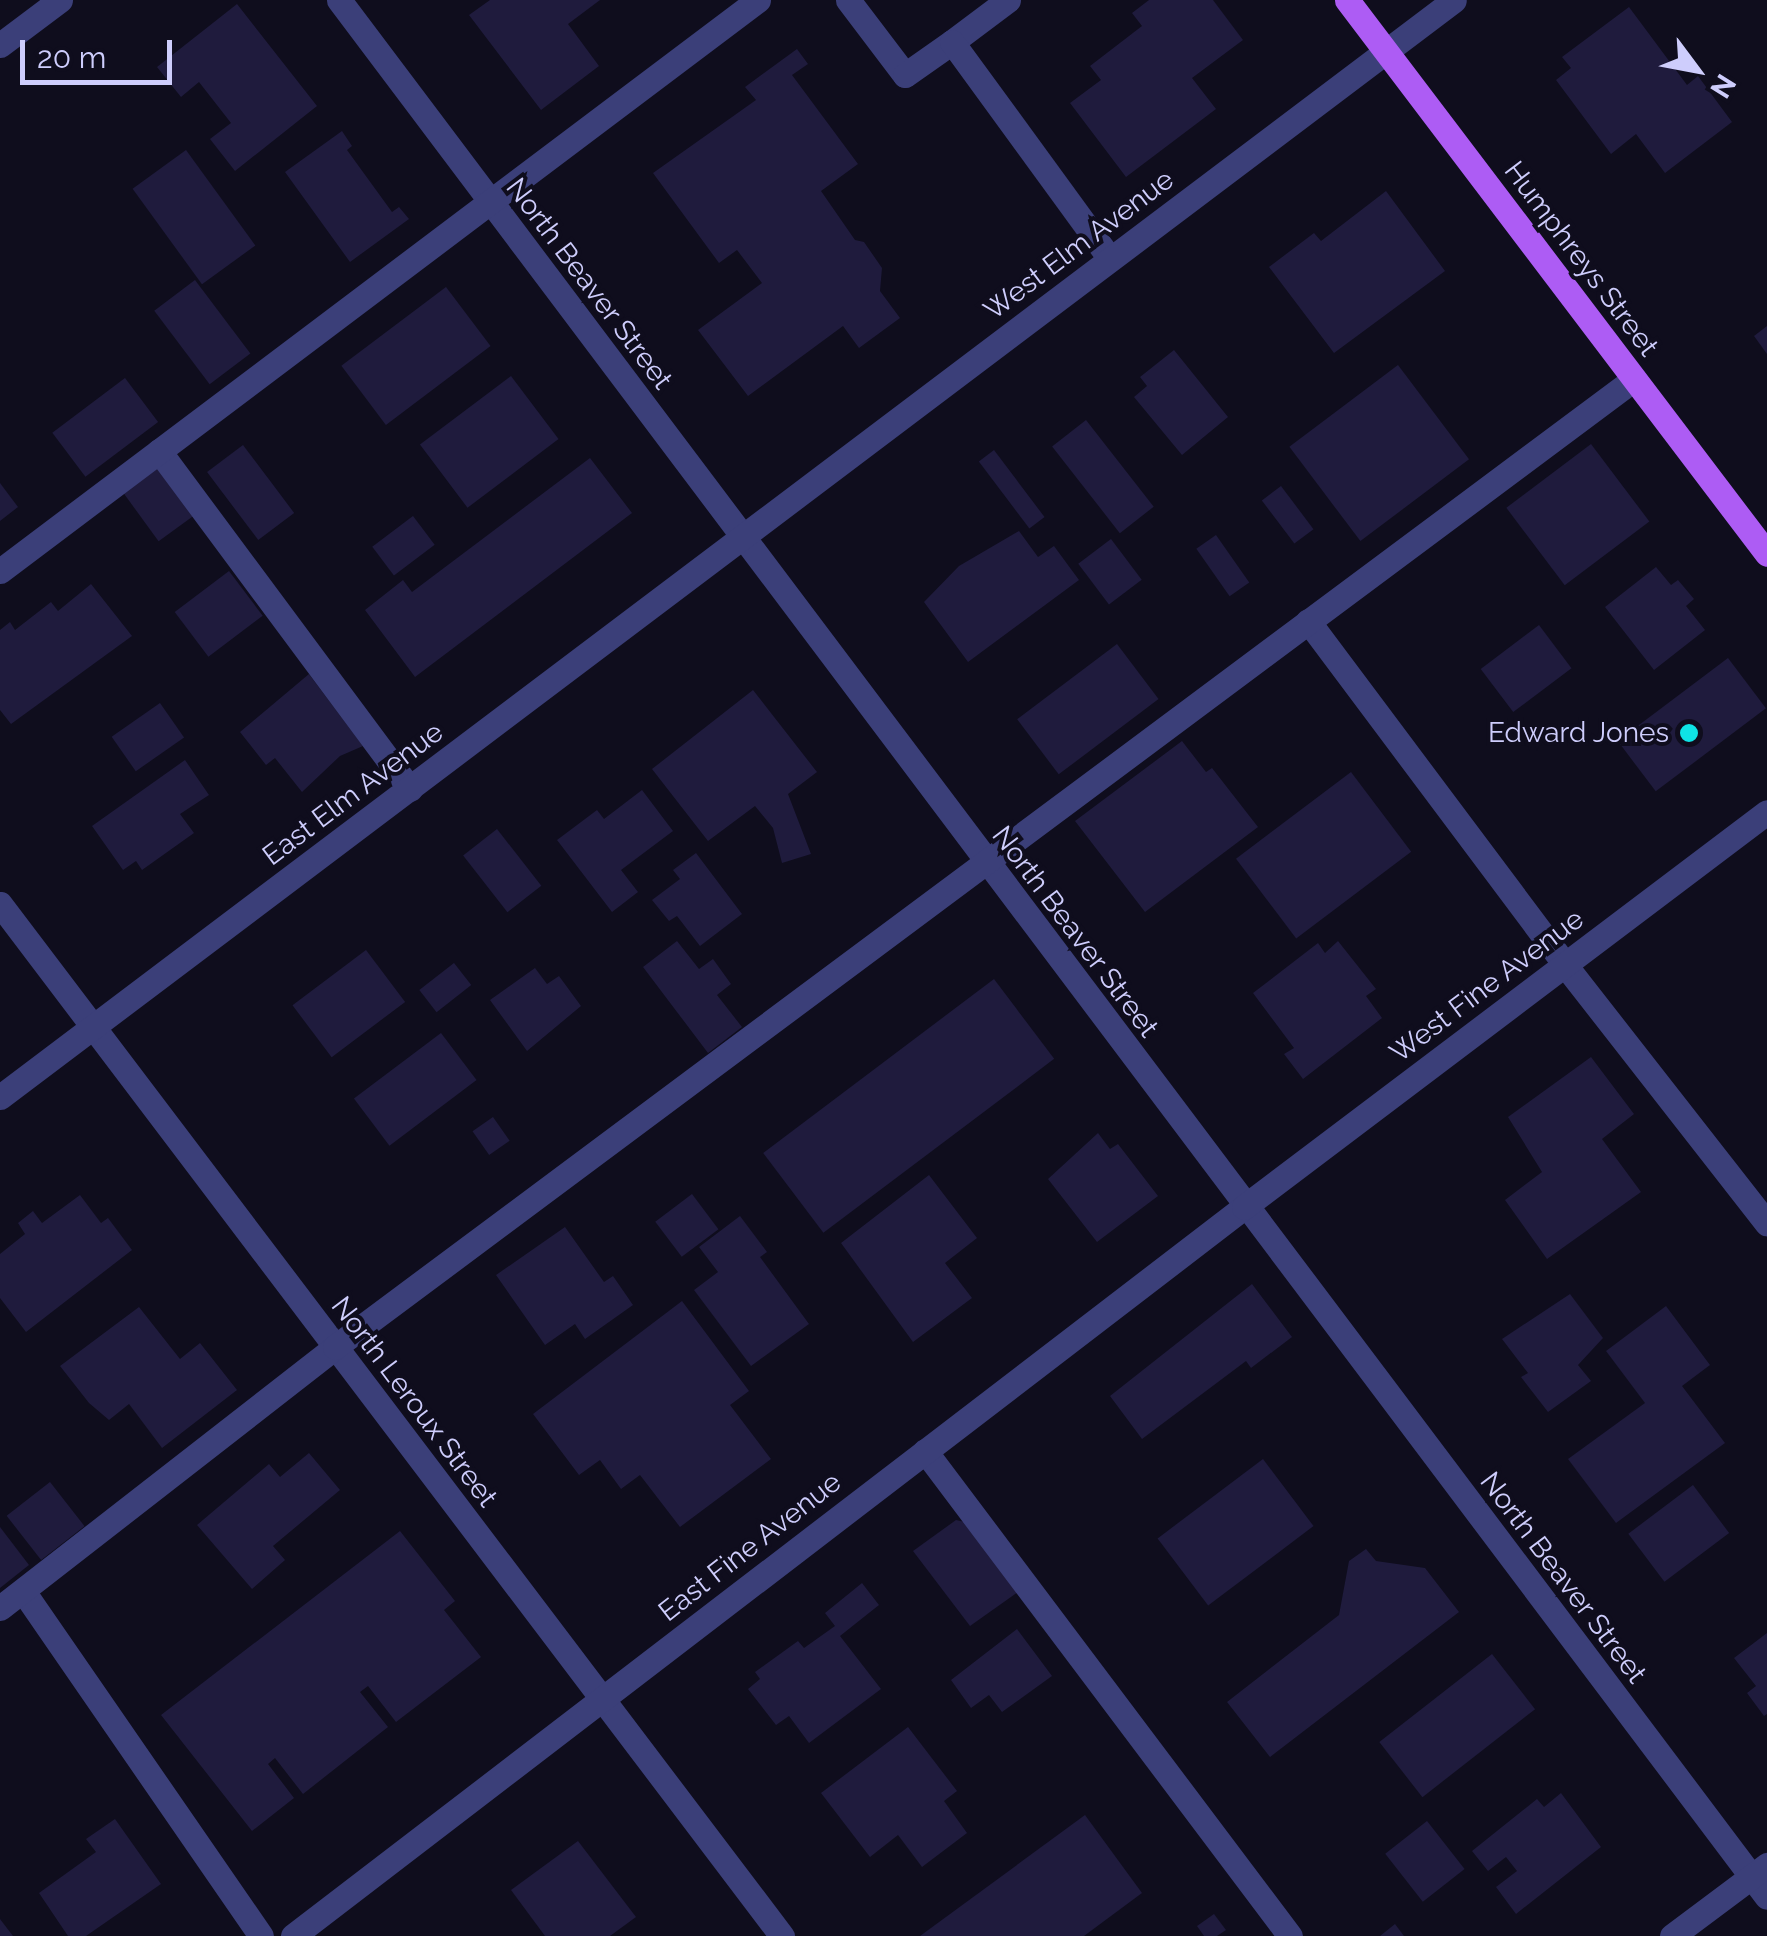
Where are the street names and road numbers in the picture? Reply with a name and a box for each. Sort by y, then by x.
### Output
street label: Humphreys Street [1497,155,1665,363]
street label: West Elm Avenue [977,162,1181,328]
street label: North Beaver Street [499,172,679,396]
street label: East Elm Avenue [256,715,450,873]
street label: North Beaver Street [985,820,1165,1044]
street label: West Fine Avenue [1383,902,1591,1070]
street label: North Leroux Street [324,1290,504,1514]
street label: East Fine Avenue [652,1465,848,1629]
street label: North Beaver Street [1473,1466,1653,1690]

